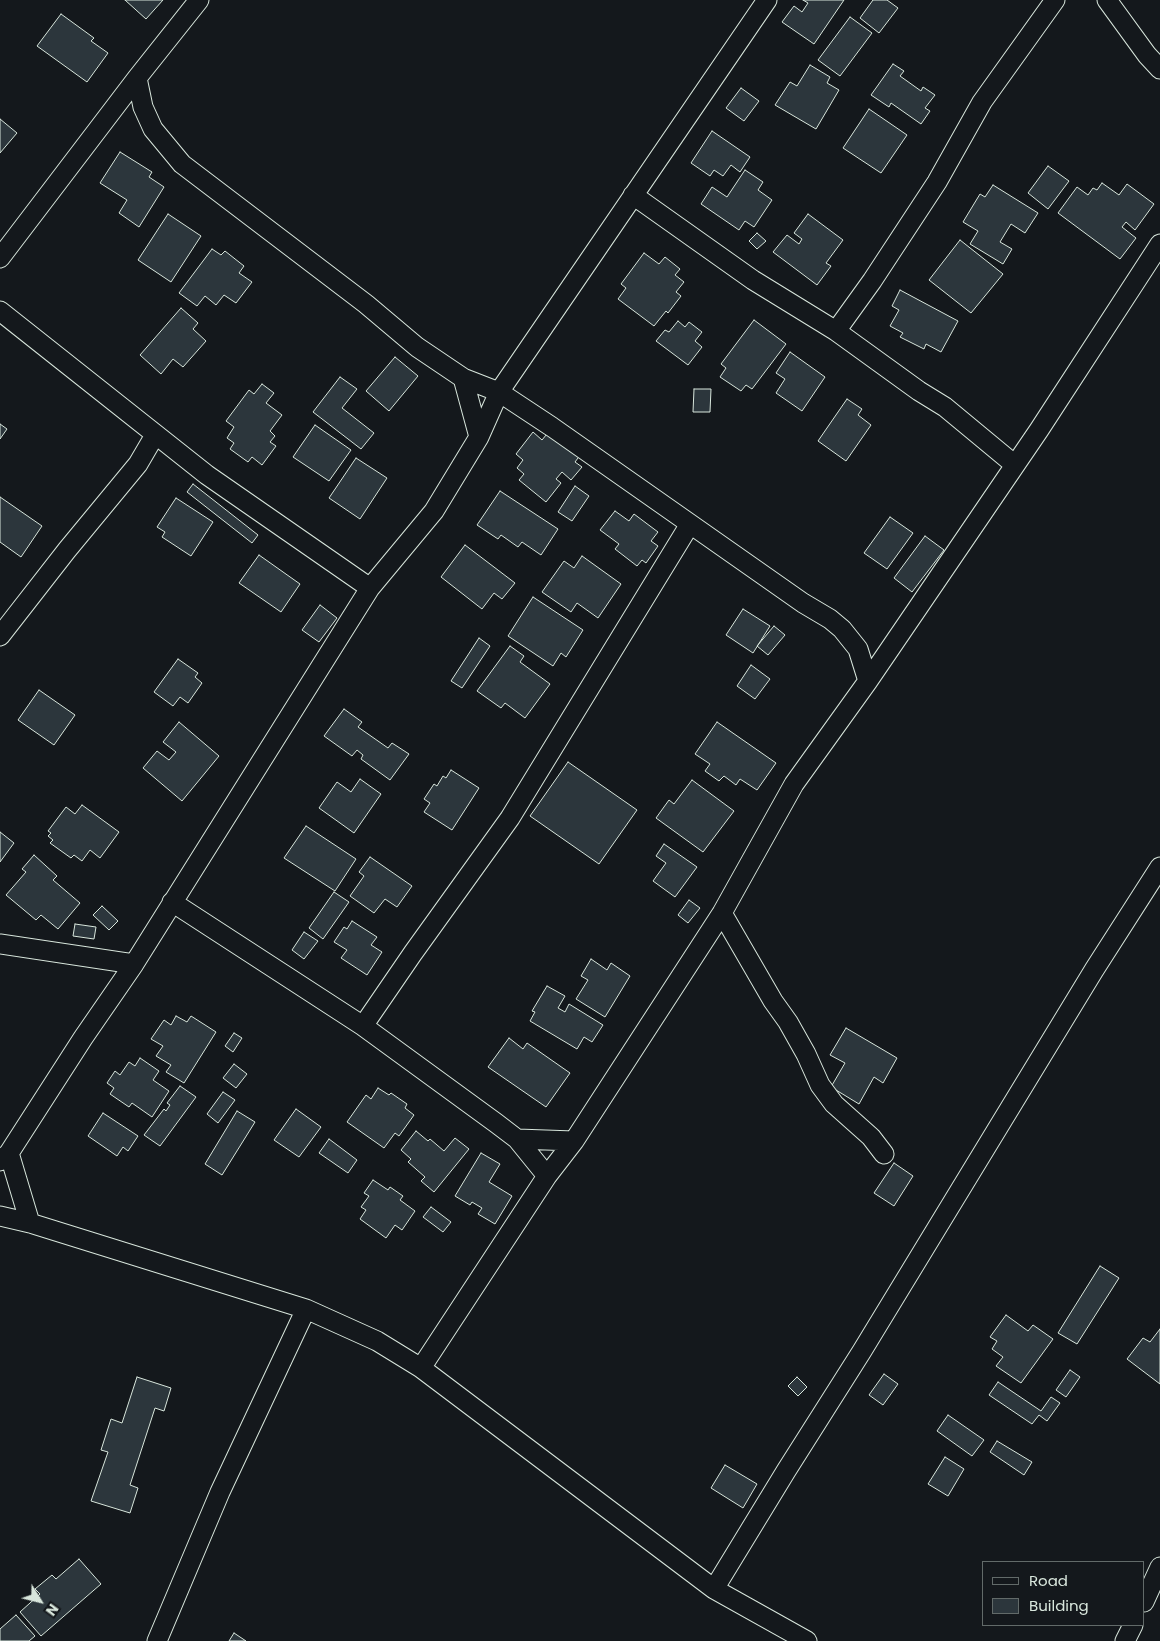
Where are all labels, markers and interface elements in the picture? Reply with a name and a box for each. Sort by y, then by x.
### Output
legend [982,1561,1145,1626]
text: Road [1029,1570,1068,1591]
north arrow [15,1576,65,1626]
text: Building [1029,1595,1089,1616]
text: N [41,1600,63,1620]

